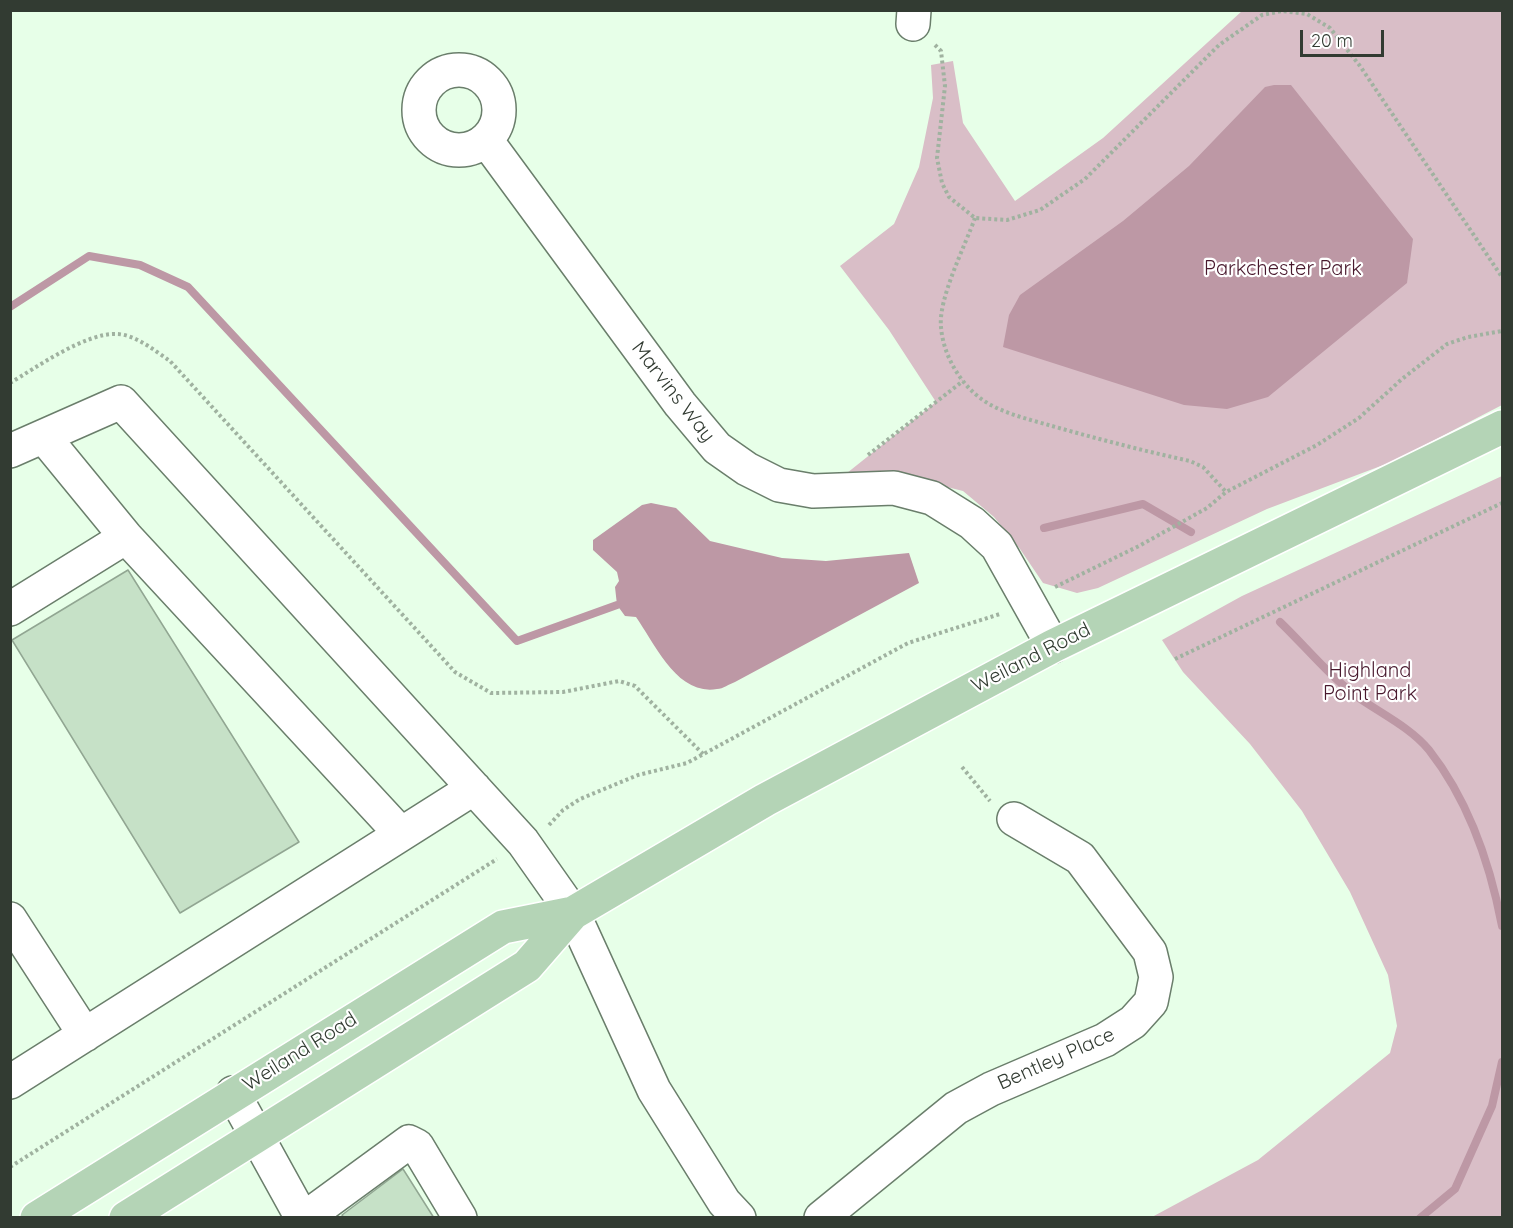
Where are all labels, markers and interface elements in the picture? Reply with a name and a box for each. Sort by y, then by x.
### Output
scale bar [1303,18,1387,56]
text: 20 m [1311,29,1353,52]
park label: Parkchester Park [1204,257,1362,281]
street label: Marvins Way [626,337,720,447]
street label: Weiland Road [968,618,1094,698]
park label: Highland Point Park [1323,659,1417,706]
street label: Weiland Road [238,1007,362,1097]
street label: Bentley Place [994,1023,1118,1095]

